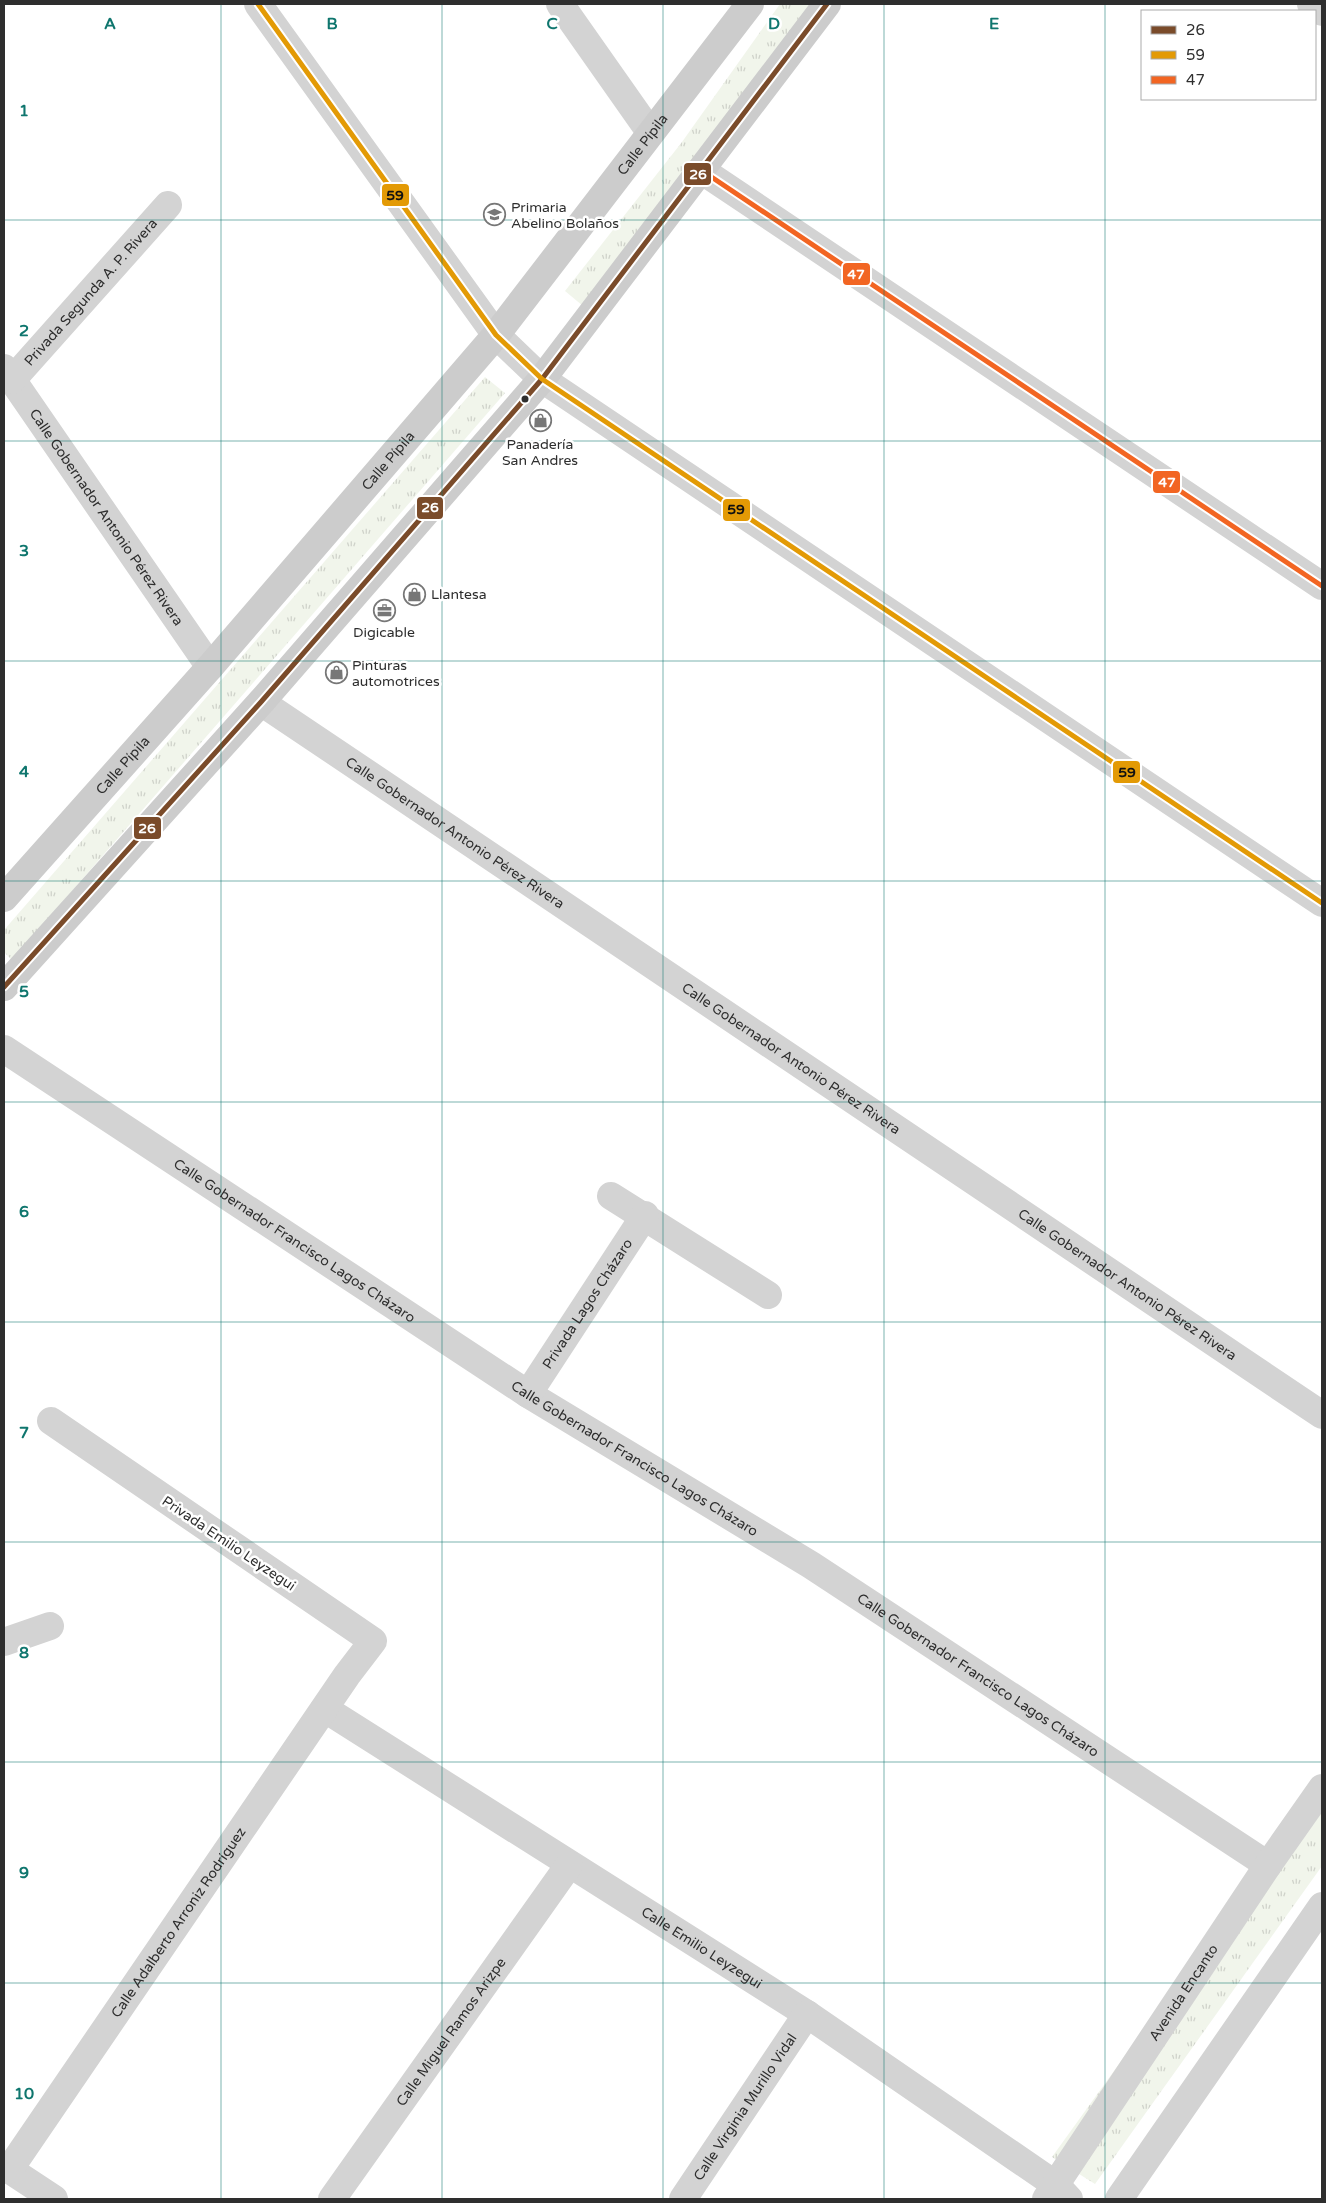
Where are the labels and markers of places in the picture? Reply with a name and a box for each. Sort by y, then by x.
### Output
place label: Primaria Abelino Bolaños [511,199,619,232]
school or university icon: Primaria Abelino Bolaños [483,203,507,227]
unlabelled marker [520,394,530,404]
shop icon: Panadería San Andres [528,409,552,433]
place label: Panadería San Andres [502,436,578,469]
shop icon: Llantesa [403,582,427,606]
place label: Llantesa [431,586,487,603]
office icon: Digicable [372,598,396,622]
place label: Digicable [353,624,415,641]
place label: Pinturas automotrices [352,657,440,690]
shop icon: Pinturas automotrices [324,661,348,685]

